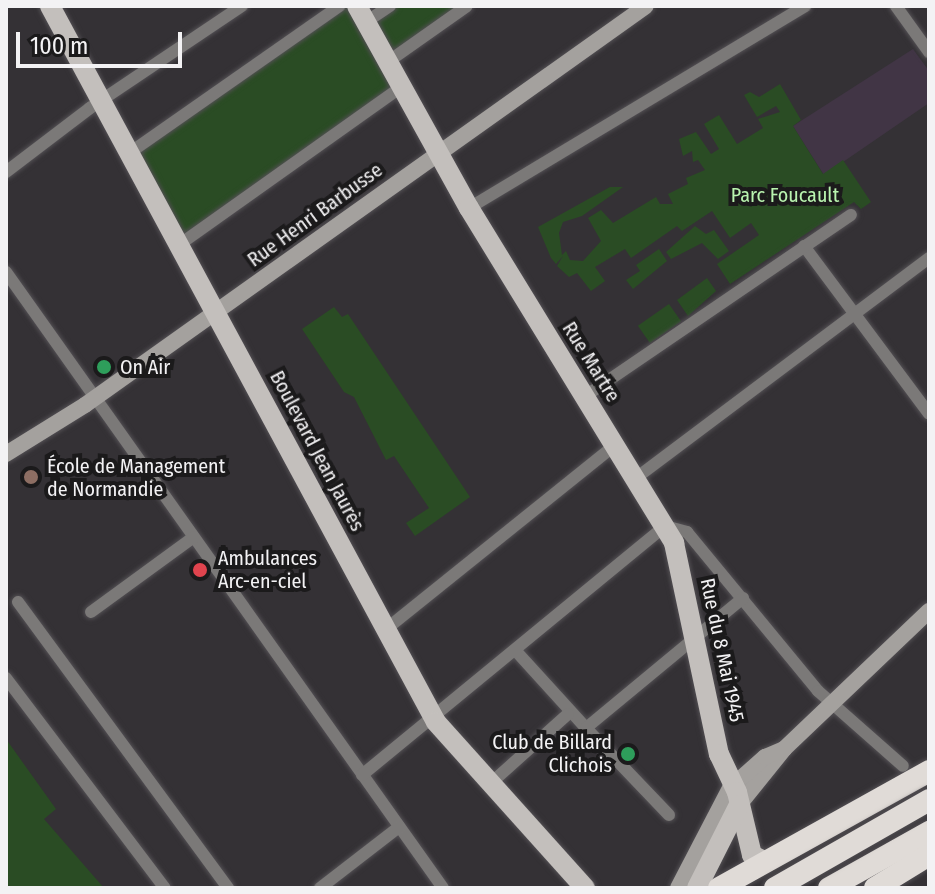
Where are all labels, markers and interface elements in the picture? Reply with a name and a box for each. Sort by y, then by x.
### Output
scale bar [20,16,186,66]
text: 100 m [30,32,88,60]
street label: Rue Henri Barbusse [243,158,387,272]
park label: Parc Foucault [731,183,839,207]
street label: Rue Martre [557,318,625,406]
place label: On Air [120,355,170,379]
marker: On Air [95,358,113,376]
street label: Boulevard Jean Jaurès [265,367,369,535]
place label: École de Management de Normandie [47,454,225,501]
marker: École de Management de Normandie [22,468,40,486]
place label: Ambulances Arc-en-ciel [218,546,317,593]
marker: Ambulances Arc-en-ciel [189,559,211,581]
street label: Rue du 8 Mai 1945 [695,576,749,724]
place label: Club de Billard Clichois [492,730,612,777]
marker: Club de Billard Clichois [619,745,637,763]

